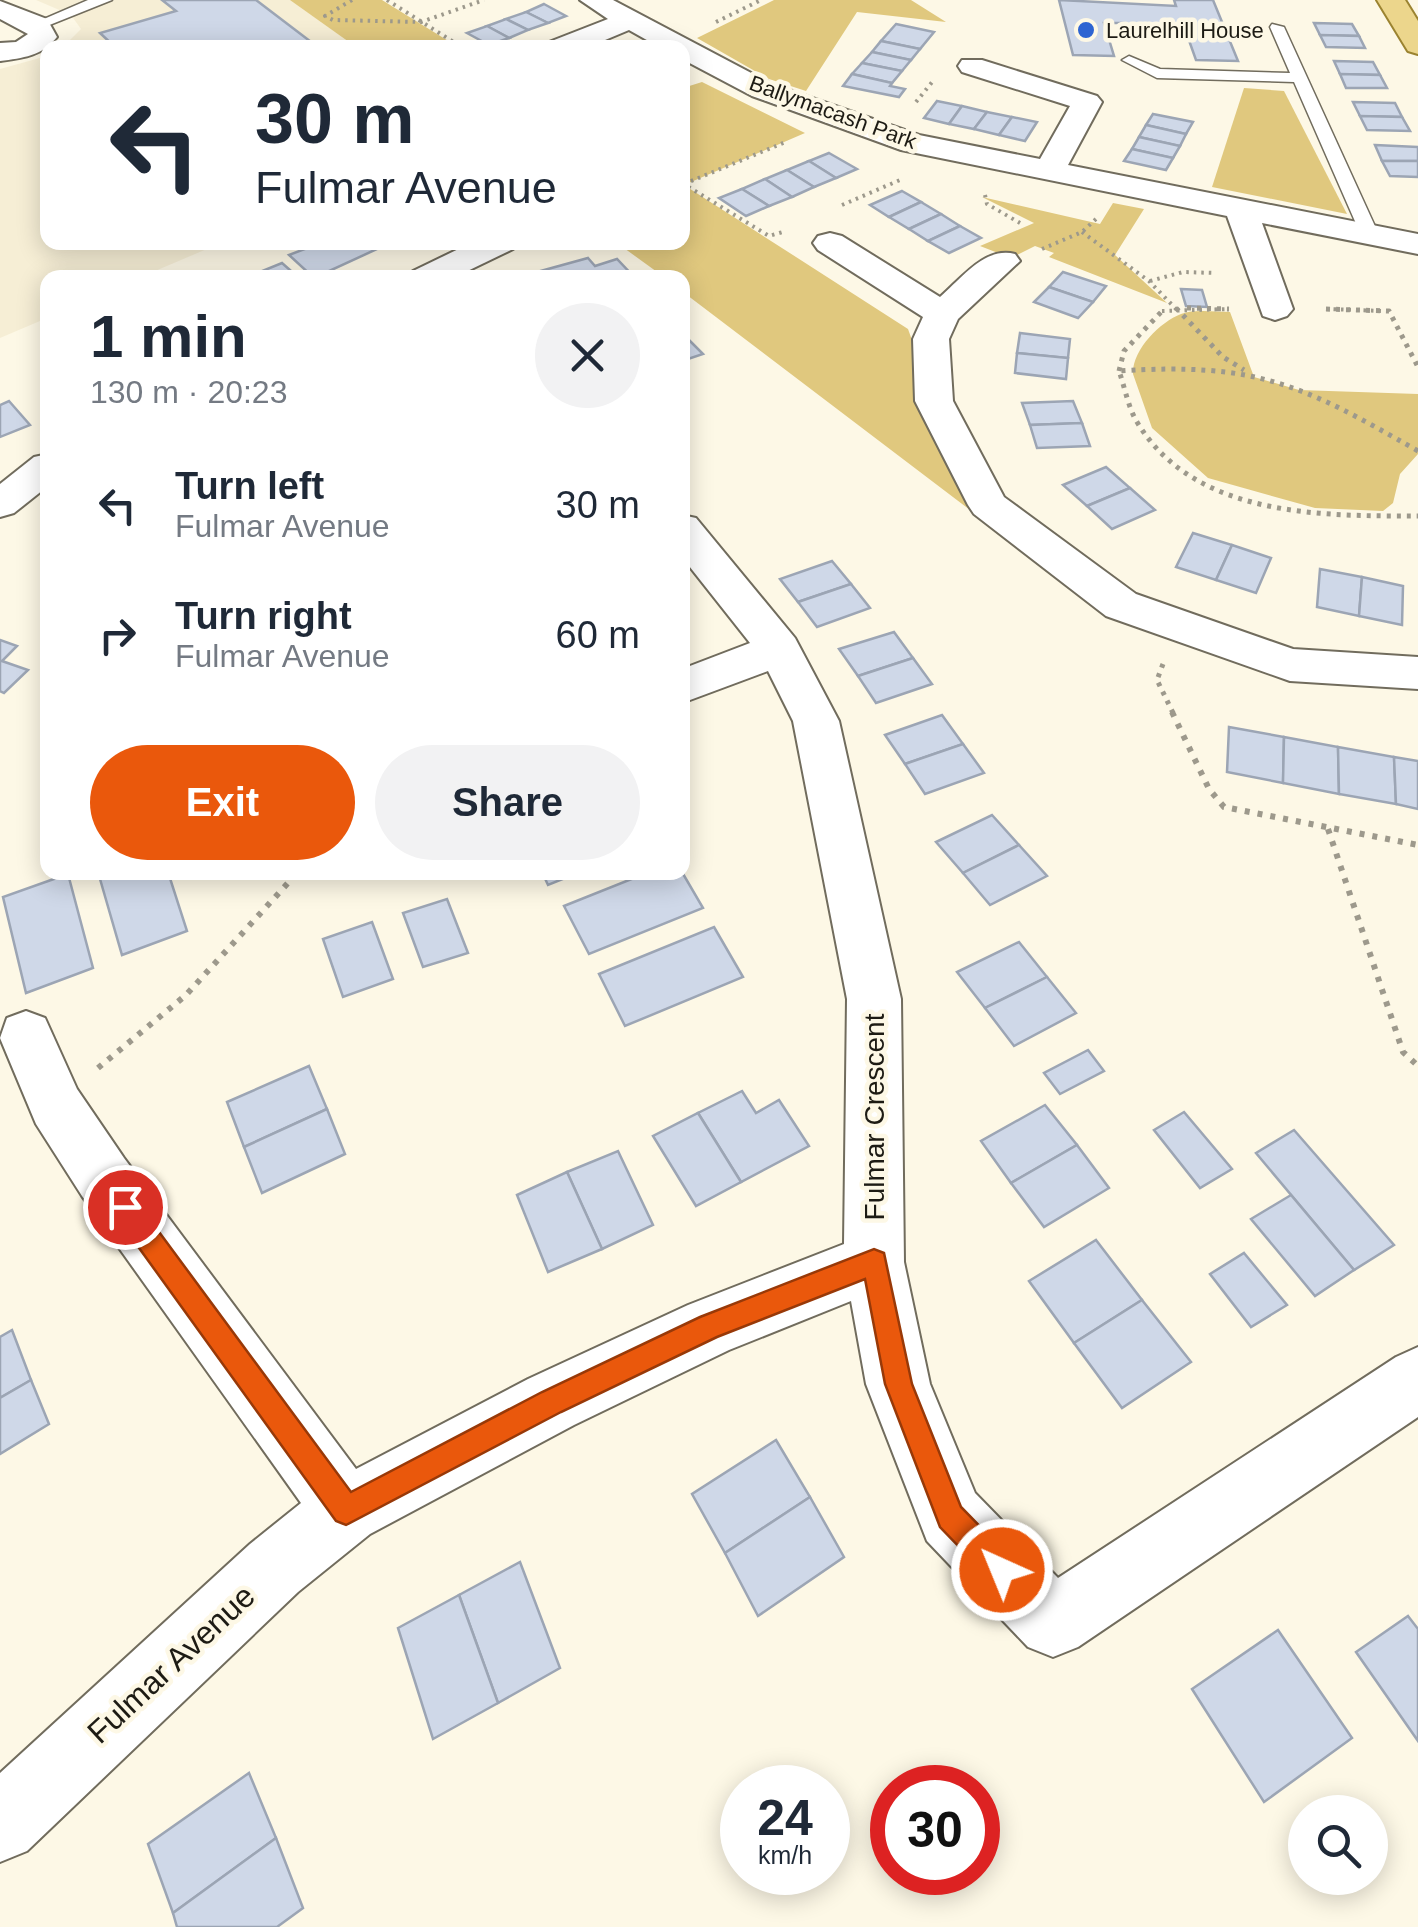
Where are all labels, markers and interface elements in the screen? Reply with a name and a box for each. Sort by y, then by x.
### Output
place label: Laurelhill House [1106,18,1264,43]
marker: Laurelhill House [1075,19,1097,41]
street label: Ballymacash Park [746,70,921,154]
icon: left [90,80,220,210]
text: 30 m [255,80,415,158]
text: Fulmar Avenue [255,162,557,213]
text: 1 min [90,303,247,370]
button: close [535,303,640,408]
text: 130 m · 20:23 [90,374,287,410]
text: Turn left [175,465,324,507]
icon: left [90,478,145,533]
text: 30 m [556,484,640,526]
text: Fulmar Avenue [175,508,390,544]
text: Turn right [175,595,352,637]
icon: right [90,608,145,663]
text: 60 m [556,614,640,656]
text: Fulmar Avenue [175,638,390,674]
button: Exit [90,745,355,860]
button: Share [375,745,640,860]
street label: Fulmar Crescent [859,1013,890,1220]
pin [83,1165,168,1250]
icon: arrive [98,1180,153,1235]
position arrow [950,1518,1054,1622]
street label: Fulmar Avenue [80,1578,262,1750]
speed limit sign: 30 [870,1765,1000,1895]
text: 24 [757,1790,813,1846]
map controls [1288,1795,1388,1895]
button: search [1288,1795,1388,1895]
text: km/h [758,1841,812,1869]

